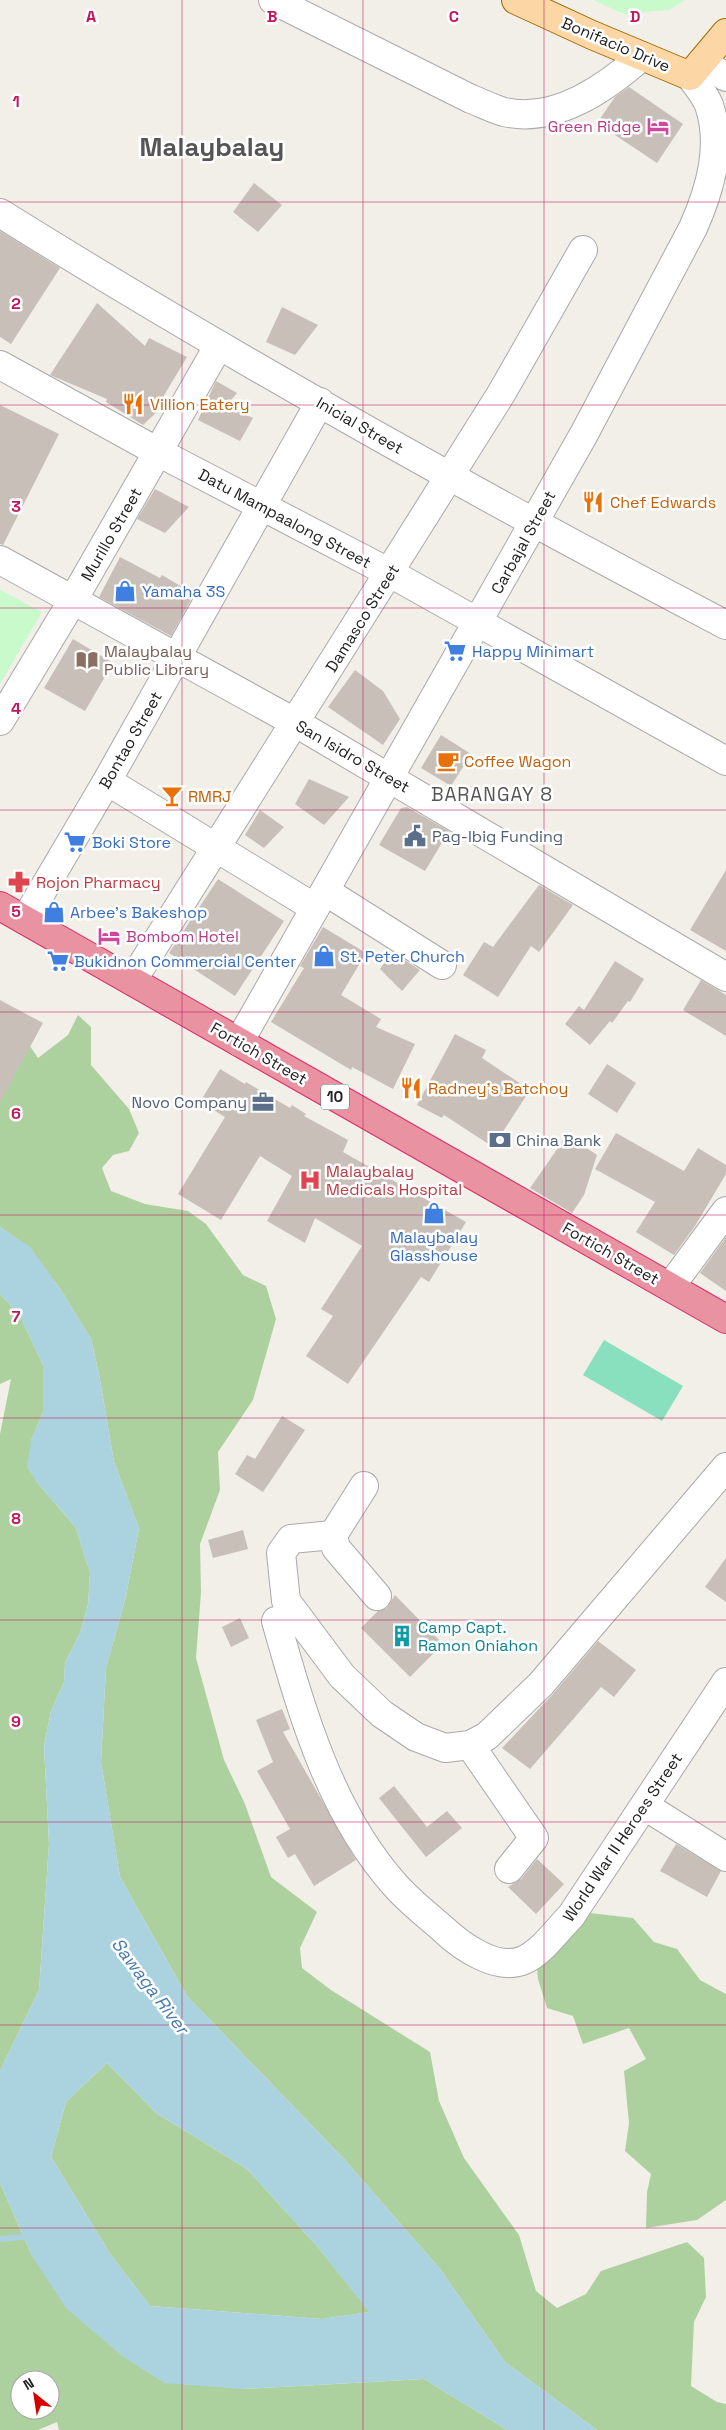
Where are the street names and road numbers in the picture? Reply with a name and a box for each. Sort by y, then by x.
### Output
street label: Bonifacio Drive [559,13,673,75]
street label: Inicial Street [312,392,407,459]
street label: Datu Mampaalong Street [195,464,375,573]
street label: Murillo Street [76,484,147,585]
street label: Carbajal Street [486,487,561,598]
street label: Damasco Street [321,560,404,676]
street label: Bontao Street [94,688,167,793]
street label: San Isidro Street [292,715,413,798]
street label: Fortich Street [207,1017,311,1090]
road number: 10 [321,1084,349,1110]
street label: Fortich Street [559,1217,663,1290]
street label: World War II Heroes Street [558,1749,687,1926]

